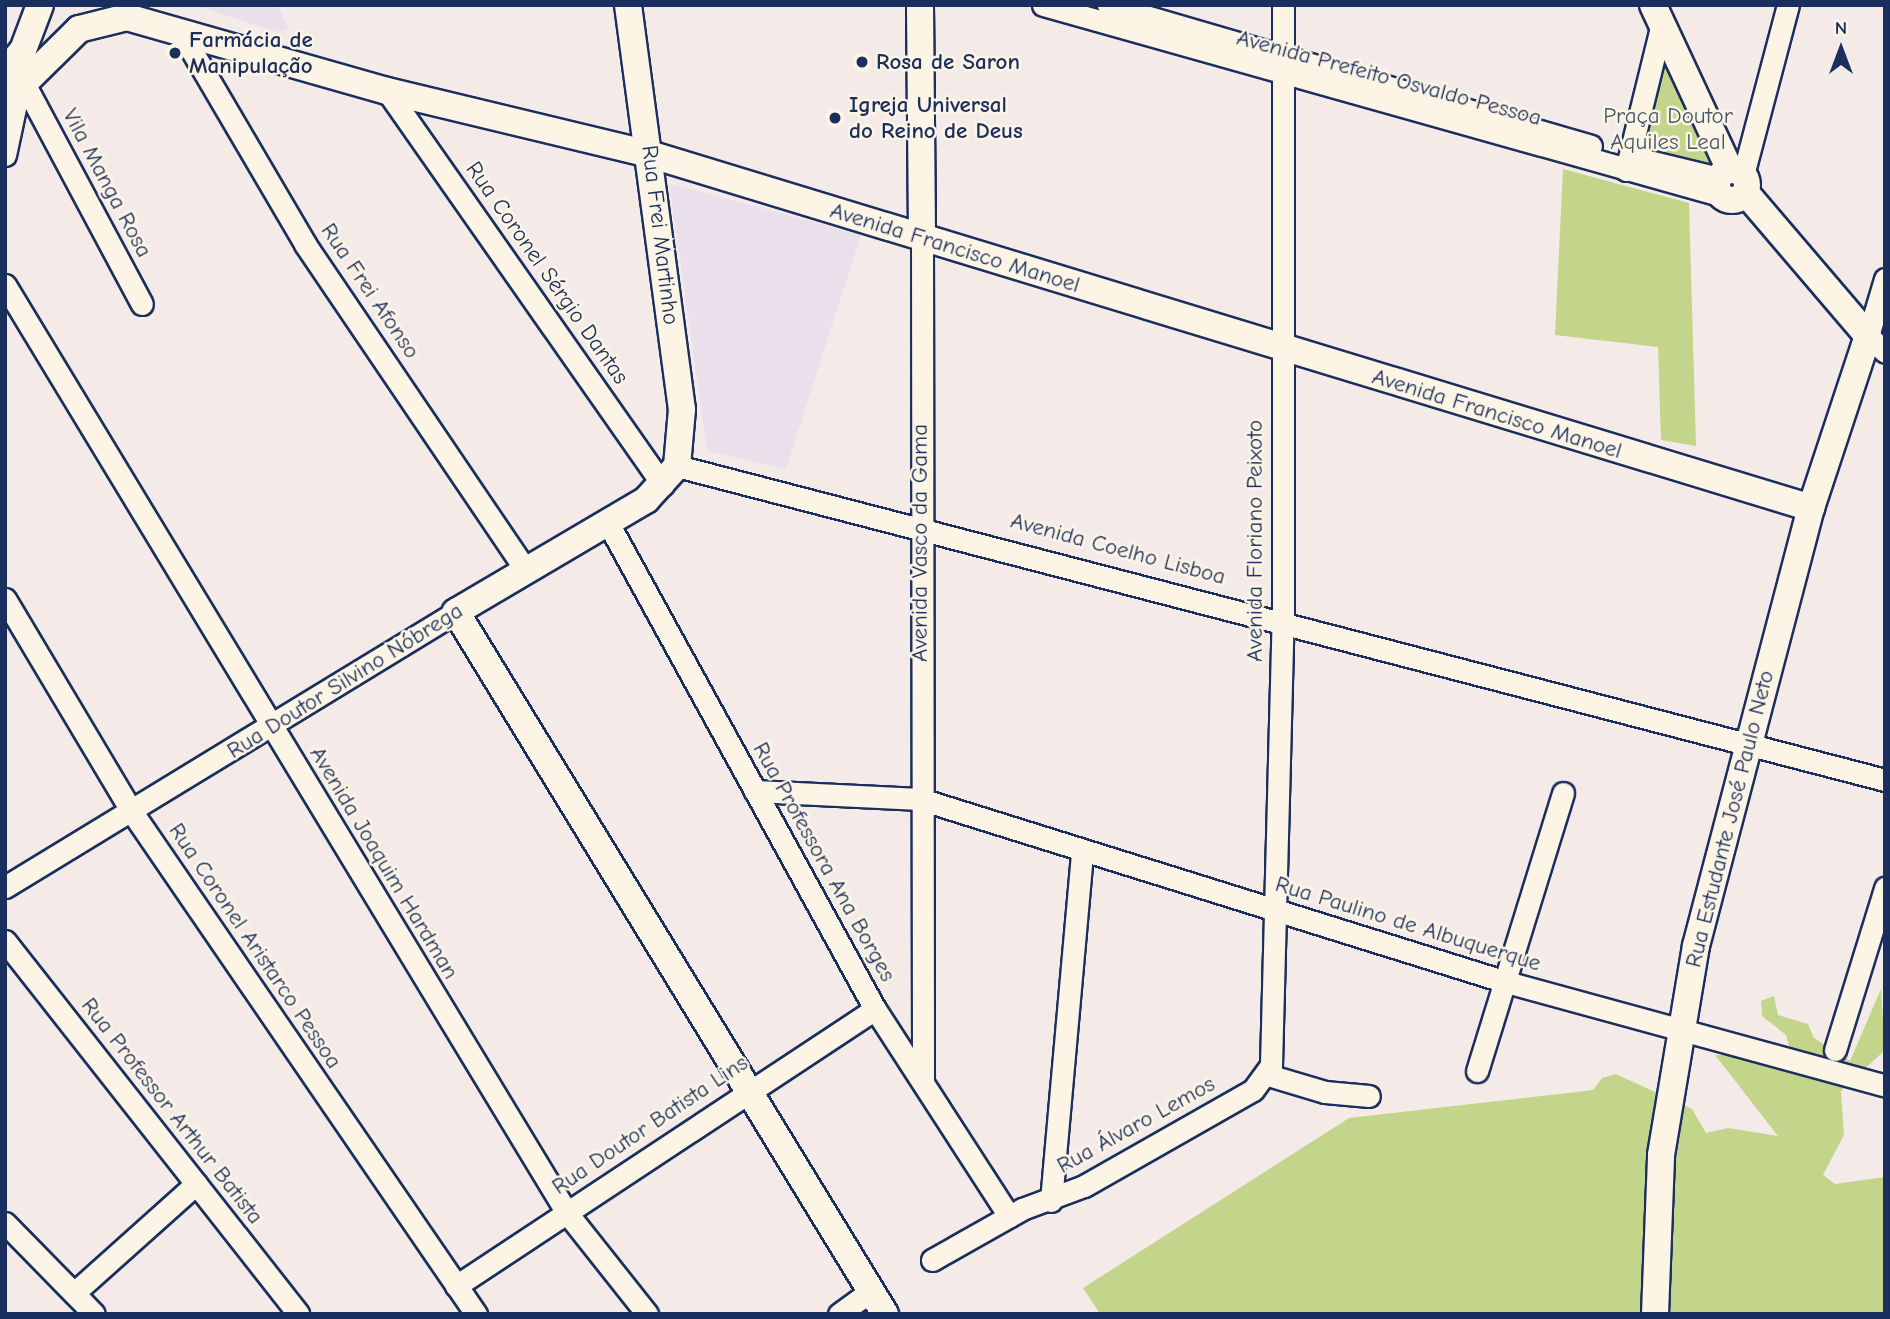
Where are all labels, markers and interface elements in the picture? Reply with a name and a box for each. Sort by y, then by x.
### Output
north arrow [1806,14,1876,84]
text: N [1835,17,1847,39]
street label: Avenida Prefeito Osvaldo Pessoa [1234,24,1544,132]
place label: Farmácia de Manipulação [189,26,313,80]
marker: Farmácia de Manipulação [167,45,183,61]
place label: Rosa de Saron [876,48,1020,76]
marker: Rosa de Saron [854,54,870,70]
place label: Igreja Universal do Reino de Deus [849,91,1023,145]
park label: Praça Doutor Aquiles Leal [1603,102,1733,156]
street label: Vila Manga Rosa [56,104,158,262]
marker: Igreja Universal do Reino de Deus [827,110,843,126]
street label: Rua Frei Martinho [635,144,685,326]
street label: Rua Coronel Sérgio Dantas [460,156,634,390]
street label: Avenida Francisco Manoel [827,197,1083,299]
street label: Rua Frei Afonso [315,218,425,364]
street label: Avenida Francisco Manoel [1369,363,1625,465]
street label: Avenida Floriano Peixoto [1241,420,1269,662]
street label: Avenida Vasco da Gama [906,424,934,662]
street label: Avenida Coelho Lisboa [1008,507,1228,591]
street label: Rua Doutor Silvino Nóbrega [222,597,468,765]
street label: Rua Estudante José Paulo Neto [1680,668,1780,970]
street label: Rua Professora Ana Borges [747,737,901,987]
street label: Avenida Joaquim Hardman [304,742,464,984]
street label: Rua Coronel Aristarco Pessoa [162,818,348,1074]
street label: Rua Paulino de Albuquerque [1272,870,1544,978]
street label: Rua Professor Arthur Batista [75,992,269,1230]
street label: Rua Doutor Batista Lins [547,1049,753,1201]
street label: Rua Álvaro Lemos [1052,1070,1220,1180]

